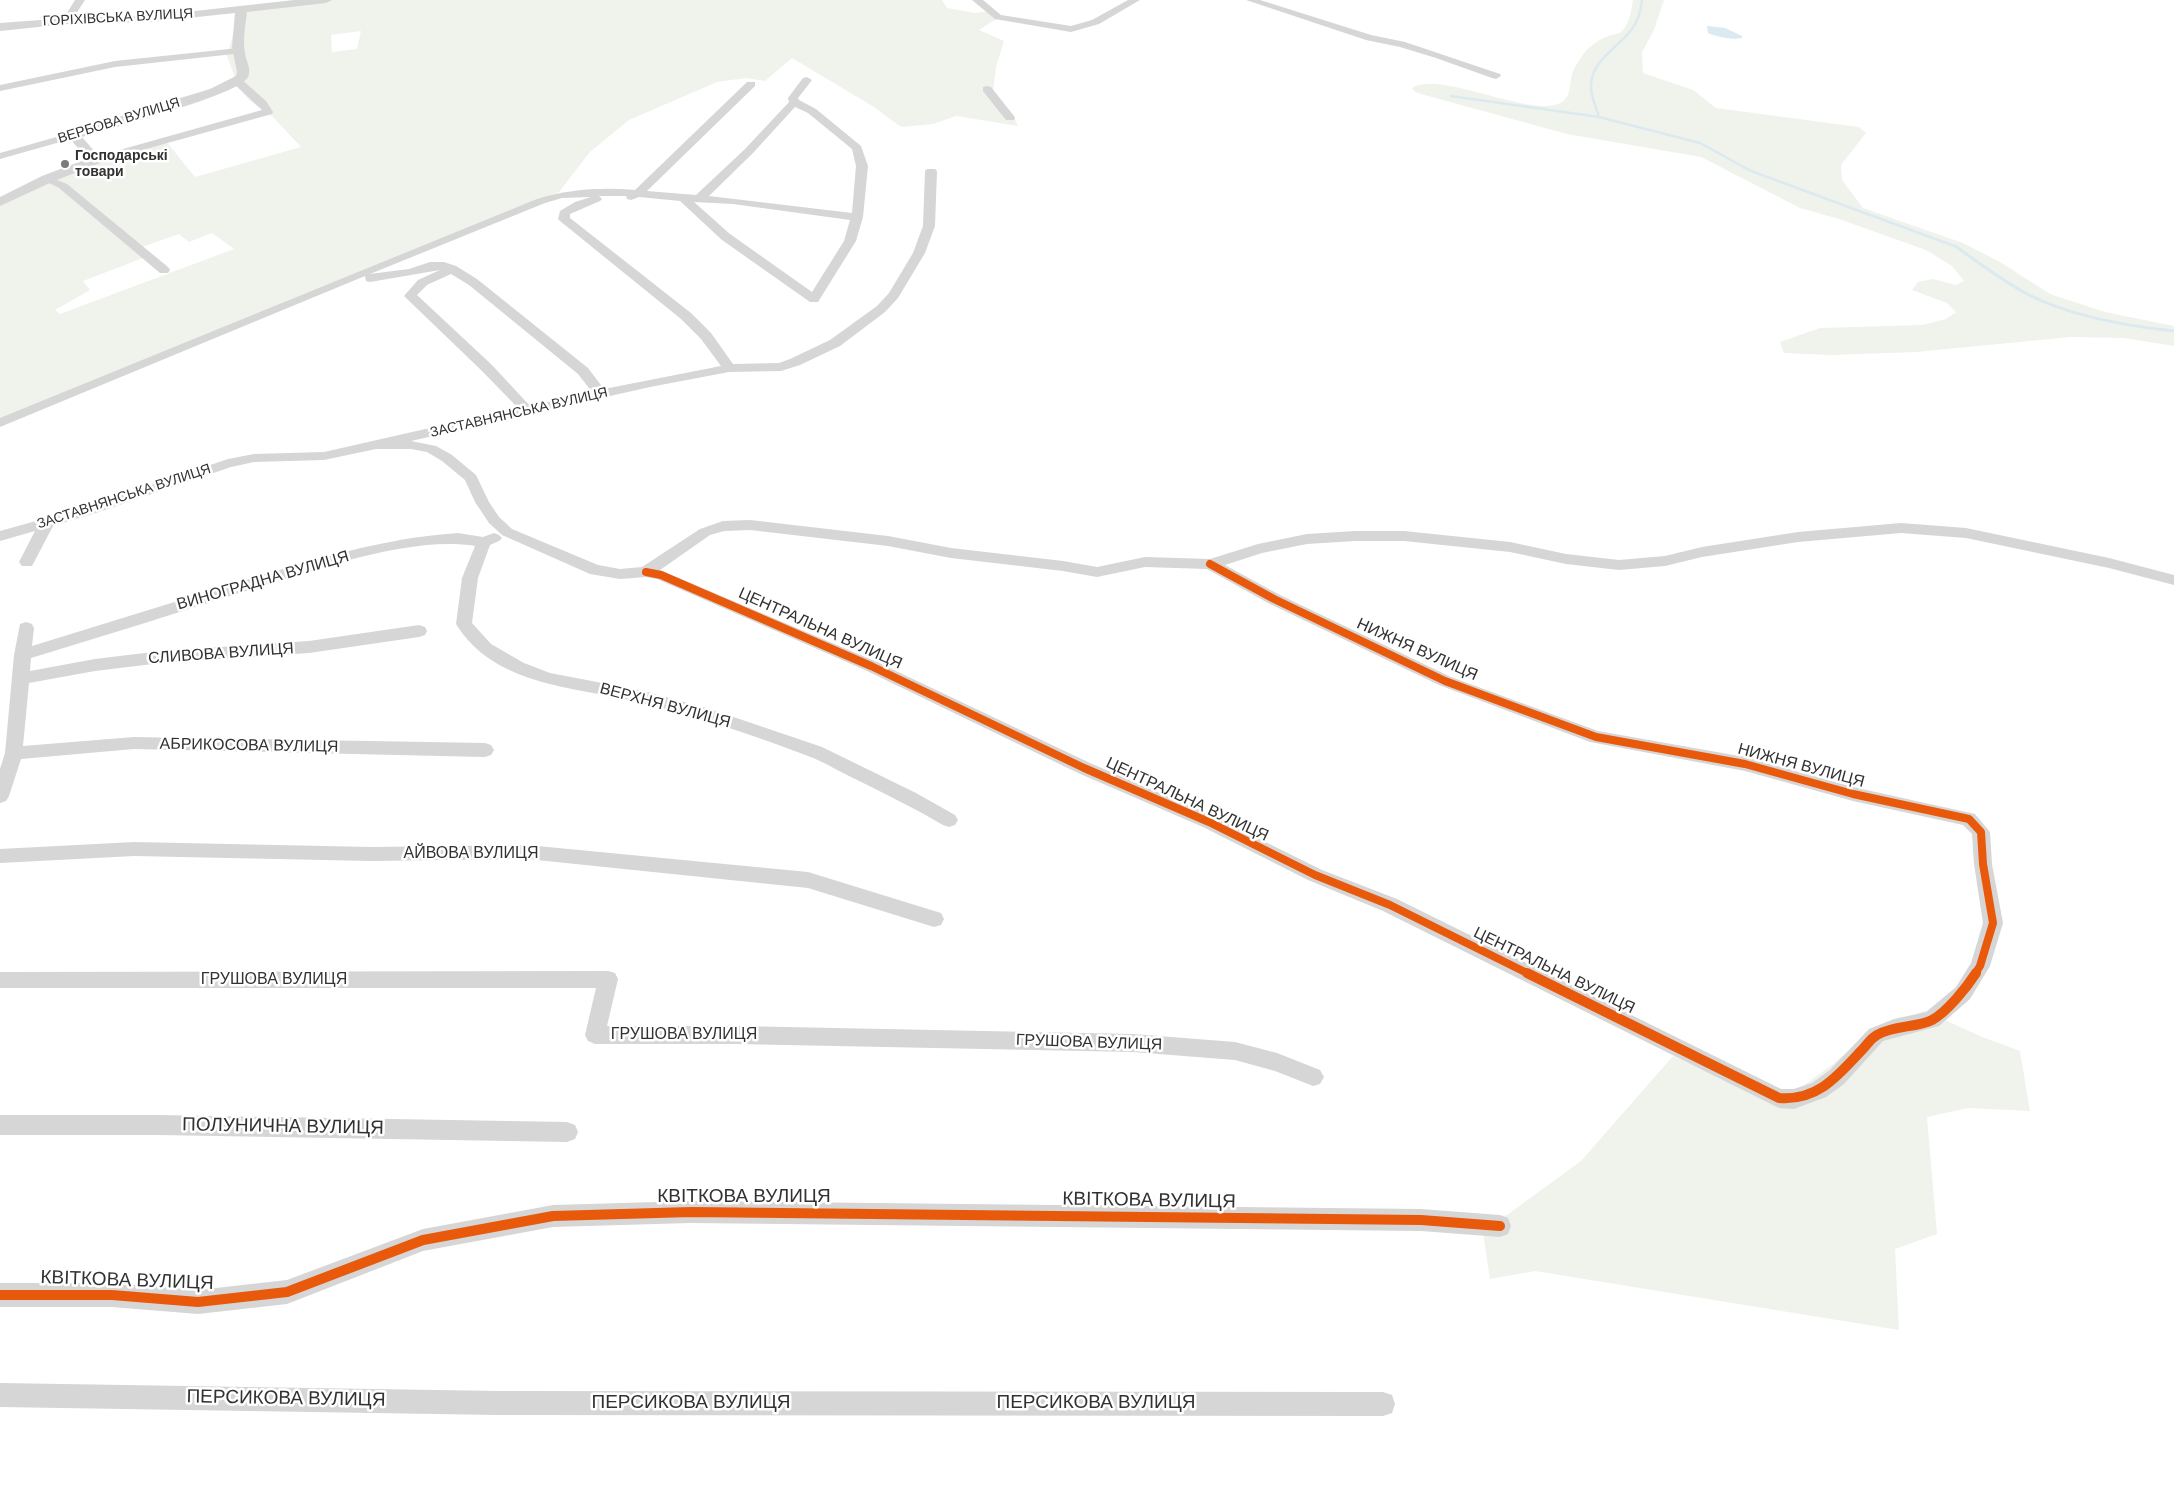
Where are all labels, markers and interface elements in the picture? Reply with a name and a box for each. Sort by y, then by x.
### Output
street label: ГОРІХІВСЬКА ВУЛИЦЯ [42,6,194,30]
street label: ВЕРБОВА ВУЛИЦЯ [56,94,182,148]
place label: Господарські товари [75,148,168,180]
marker: Господарські товари [59,158,71,170]
street label: ЗАСТАВНЯНСЬКА ВУЛИЦЯ [429,384,609,442]
street label: ЗАСТАВНЯНСЬКА ВУЛИЦЯ [35,461,213,533]
street label: ВИНОГРАДНА ВУЛИЦЯ [175,547,351,615]
street label: ЦЕНТРАЛЬНА ВУЛИЦЯ [735,584,905,674]
street label: НИЖНЯ ВУЛИЦЯ [1354,615,1480,685]
street label: СЛИВОВА ВУЛИЦЯ [148,639,294,669]
street label: ВЕРХНЯ ВУЛИЦЯ [598,679,732,733]
street label: АБРИКОСОВА ВУЛИЦЯ [159,735,339,757]
street label: НИЖНЯ ВУЛИЦЯ [1736,740,1866,792]
street label: ЦЕНТРАЛЬНА ВУЛИЦЯ [1103,754,1271,846]
street label: АЙВОВА ВУЛИЦЯ [404,844,538,864]
street label: ЦЕНТРАЛЬНА ВУЛИЦЯ [1470,924,1638,1018]
street label: ГРУШОВА ВУЛИЦЯ [201,970,347,990]
street label: ГРУШОВА ВУЛИЦЯ [611,1025,757,1045]
street label: ГРУШОВА ВУЛИЦЯ [1015,1031,1163,1055]
street label: ПОЛУНИЧНА ВУЛИЦЯ [182,1114,384,1140]
street label: КВІТКОВА ВУЛИЦЯ [657,1186,831,1208]
street label: КВІТКОВА ВУЛИЦЯ [1062,1188,1236,1214]
street label: КВІТКОВА ВУЛИЦЯ [40,1267,214,1295]
street label: ПЕРСИКОВА ВУЛИЦЯ [186,1386,386,1412]
street label: ПЕРСИКОВА ВУЛИЦЯ [592,1392,790,1414]
street label: ПЕРСИКОВА ВУЛИЦЯ [997,1392,1195,1414]

